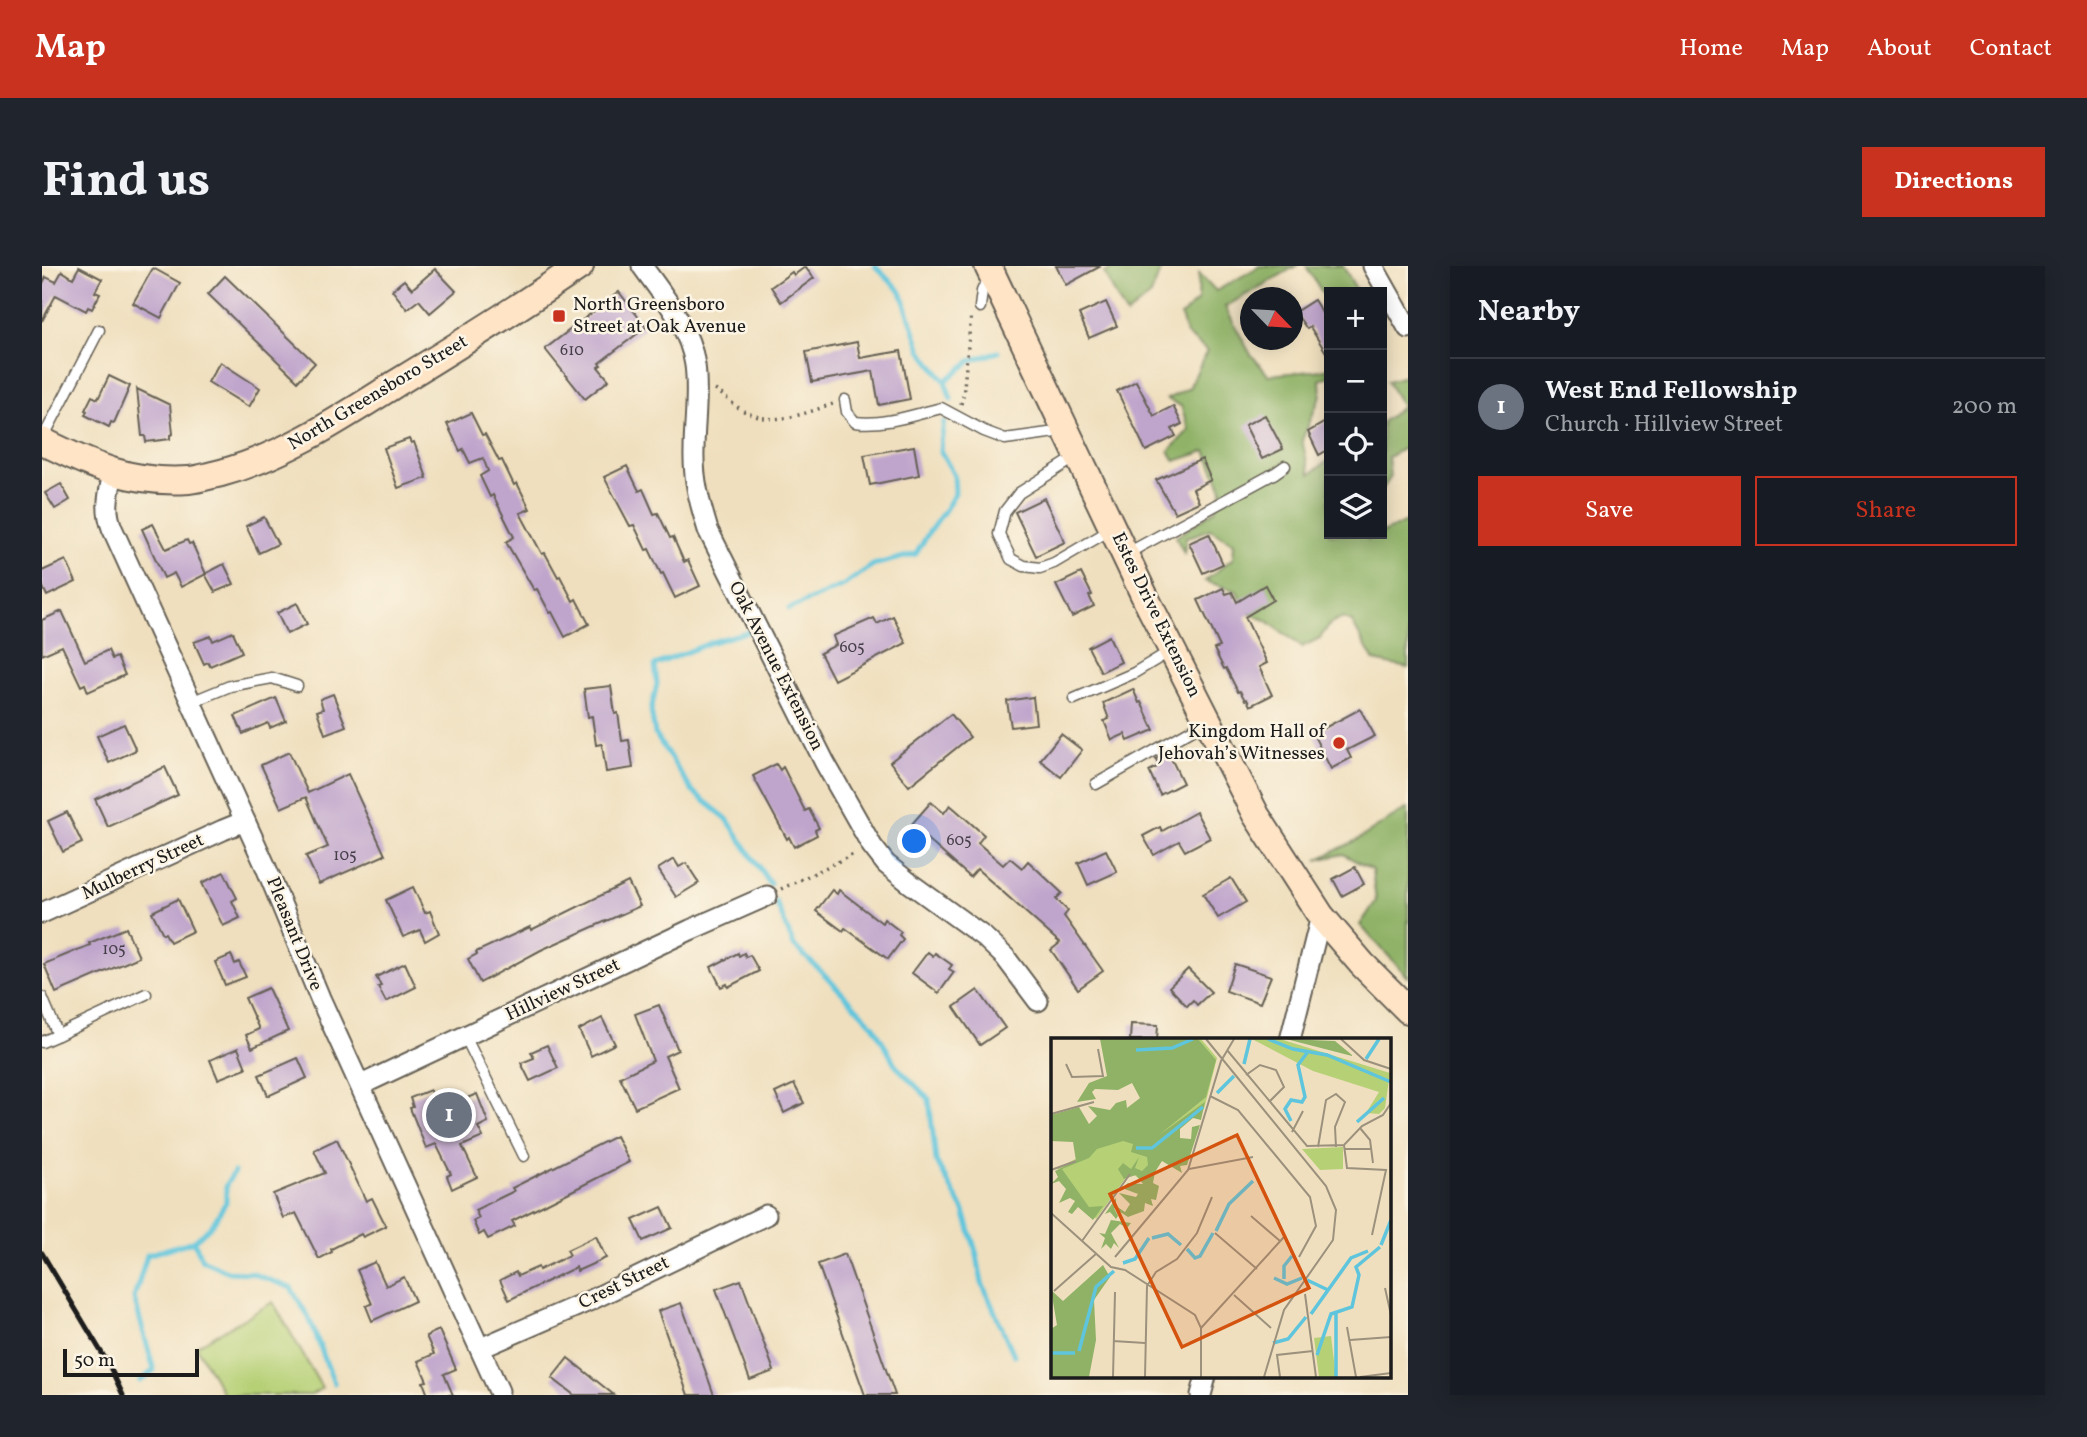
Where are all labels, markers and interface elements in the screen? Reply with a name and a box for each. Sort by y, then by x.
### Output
text: Map [35,26,106,72]
text: Home [1679,32,1743,66]
text: Map [1781,32,1829,66]
text: About [1867,32,1932,66]
text: Contact [1970,32,2052,66]
button: Directions [1862,147,2045,217]
text: Find us [42,148,210,217]
north arrow [1240,287,1303,350]
map controls [1324,287,1387,539]
button: + [1324,287,1387,350]
text: Nearby [1478,291,1580,333]
place label: North Greensboro Street at Oak Avenue [573,292,746,340]
marker: North Greensboro Street at Oak Avenue [551,308,567,324]
street label: North Greensboro Street [283,329,473,457]
house number: 610 [560,340,584,362]
button: − [1324,350,1387,413]
text: West End Fellowship [1545,373,1797,409]
text: 1 [1496,391,1506,423]
text: 200 m [1952,391,2017,423]
text: Church · Hillview Street [1545,409,1783,441]
button: locate [1324,413,1387,476]
button: layers [1324,476,1387,539]
button: Save [1478,476,1741,546]
button: Share [1755,476,2017,546]
street label: Estes Drive Extension [1105,528,1207,702]
street label: Oak Avenue Extension [722,577,830,755]
house number: 605 [839,637,865,659]
place label: Kingdom Hall of Jehovah’s Witnesses [1158,719,1326,767]
marker: Kingdom Hall of Jehovah’s Witnesses [1331,735,1347,751]
your location [897,824,931,858]
street label: Mulberry Street [78,827,209,907]
house number: 605 [946,830,972,852]
house number: 105 [333,845,357,867]
street label: Pleasant Drive [259,873,329,995]
house number: 105 [102,939,126,961]
street label: Hillview Street [501,952,625,1028]
inset map [1051,1038,1391,1378]
pin: 1 [426,1089,472,1141]
street label: Crest Street [574,1250,674,1316]
scale bar [63,1346,200,1378]
text: 50 m [74,1348,115,1374]

